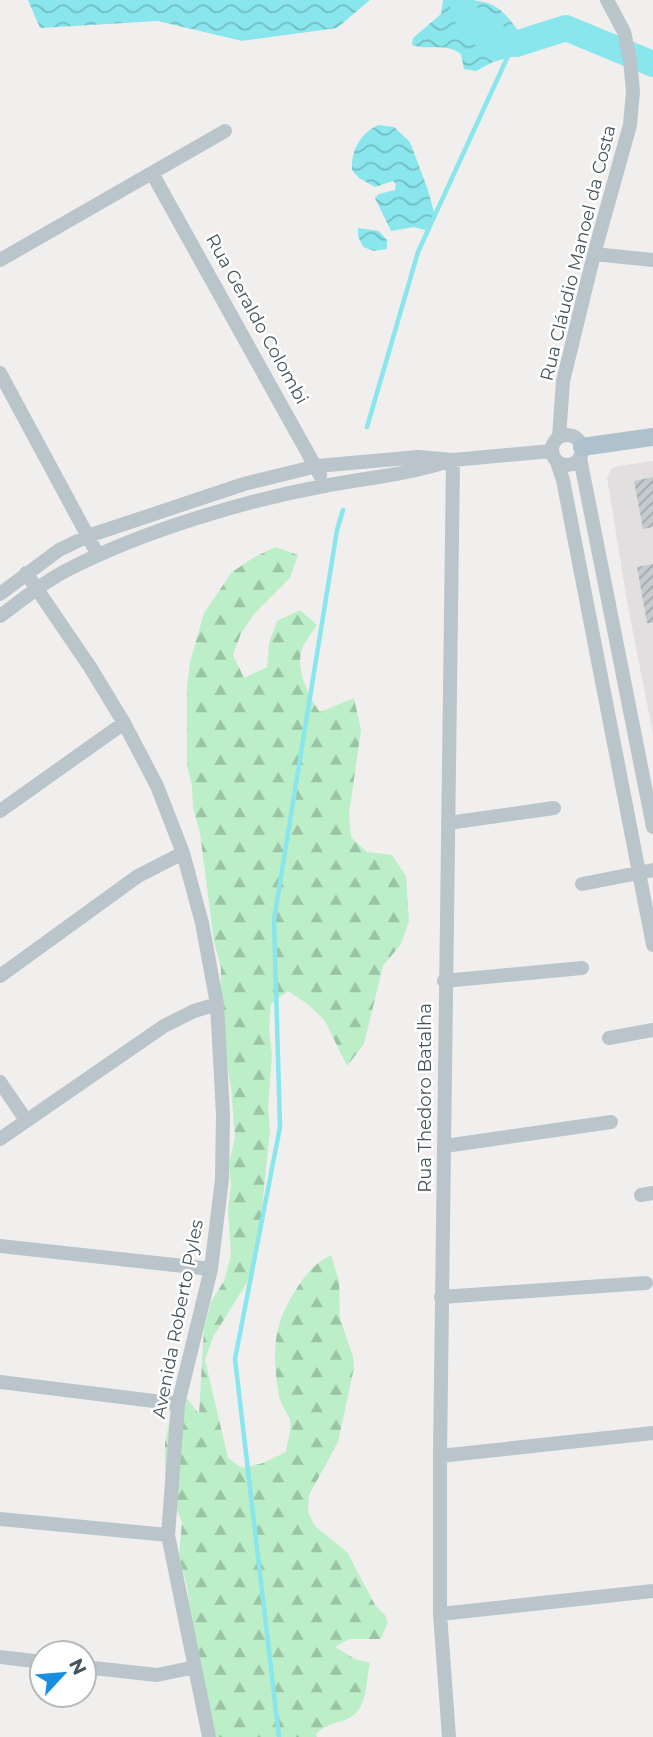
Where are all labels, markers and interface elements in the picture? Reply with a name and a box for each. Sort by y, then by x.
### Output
street label: Rua Cláudio Manoel da Costa [536,123,620,383]
street label: Rua Geraldo Colombi [201,230,313,408]
street label: Rua Thedoro Batalha [414,1003,436,1193]
street label: Avenida Roberto Pyles [148,1217,208,1420]
north arrow [28,1639,98,1709]
text: N [64,1655,92,1679]

